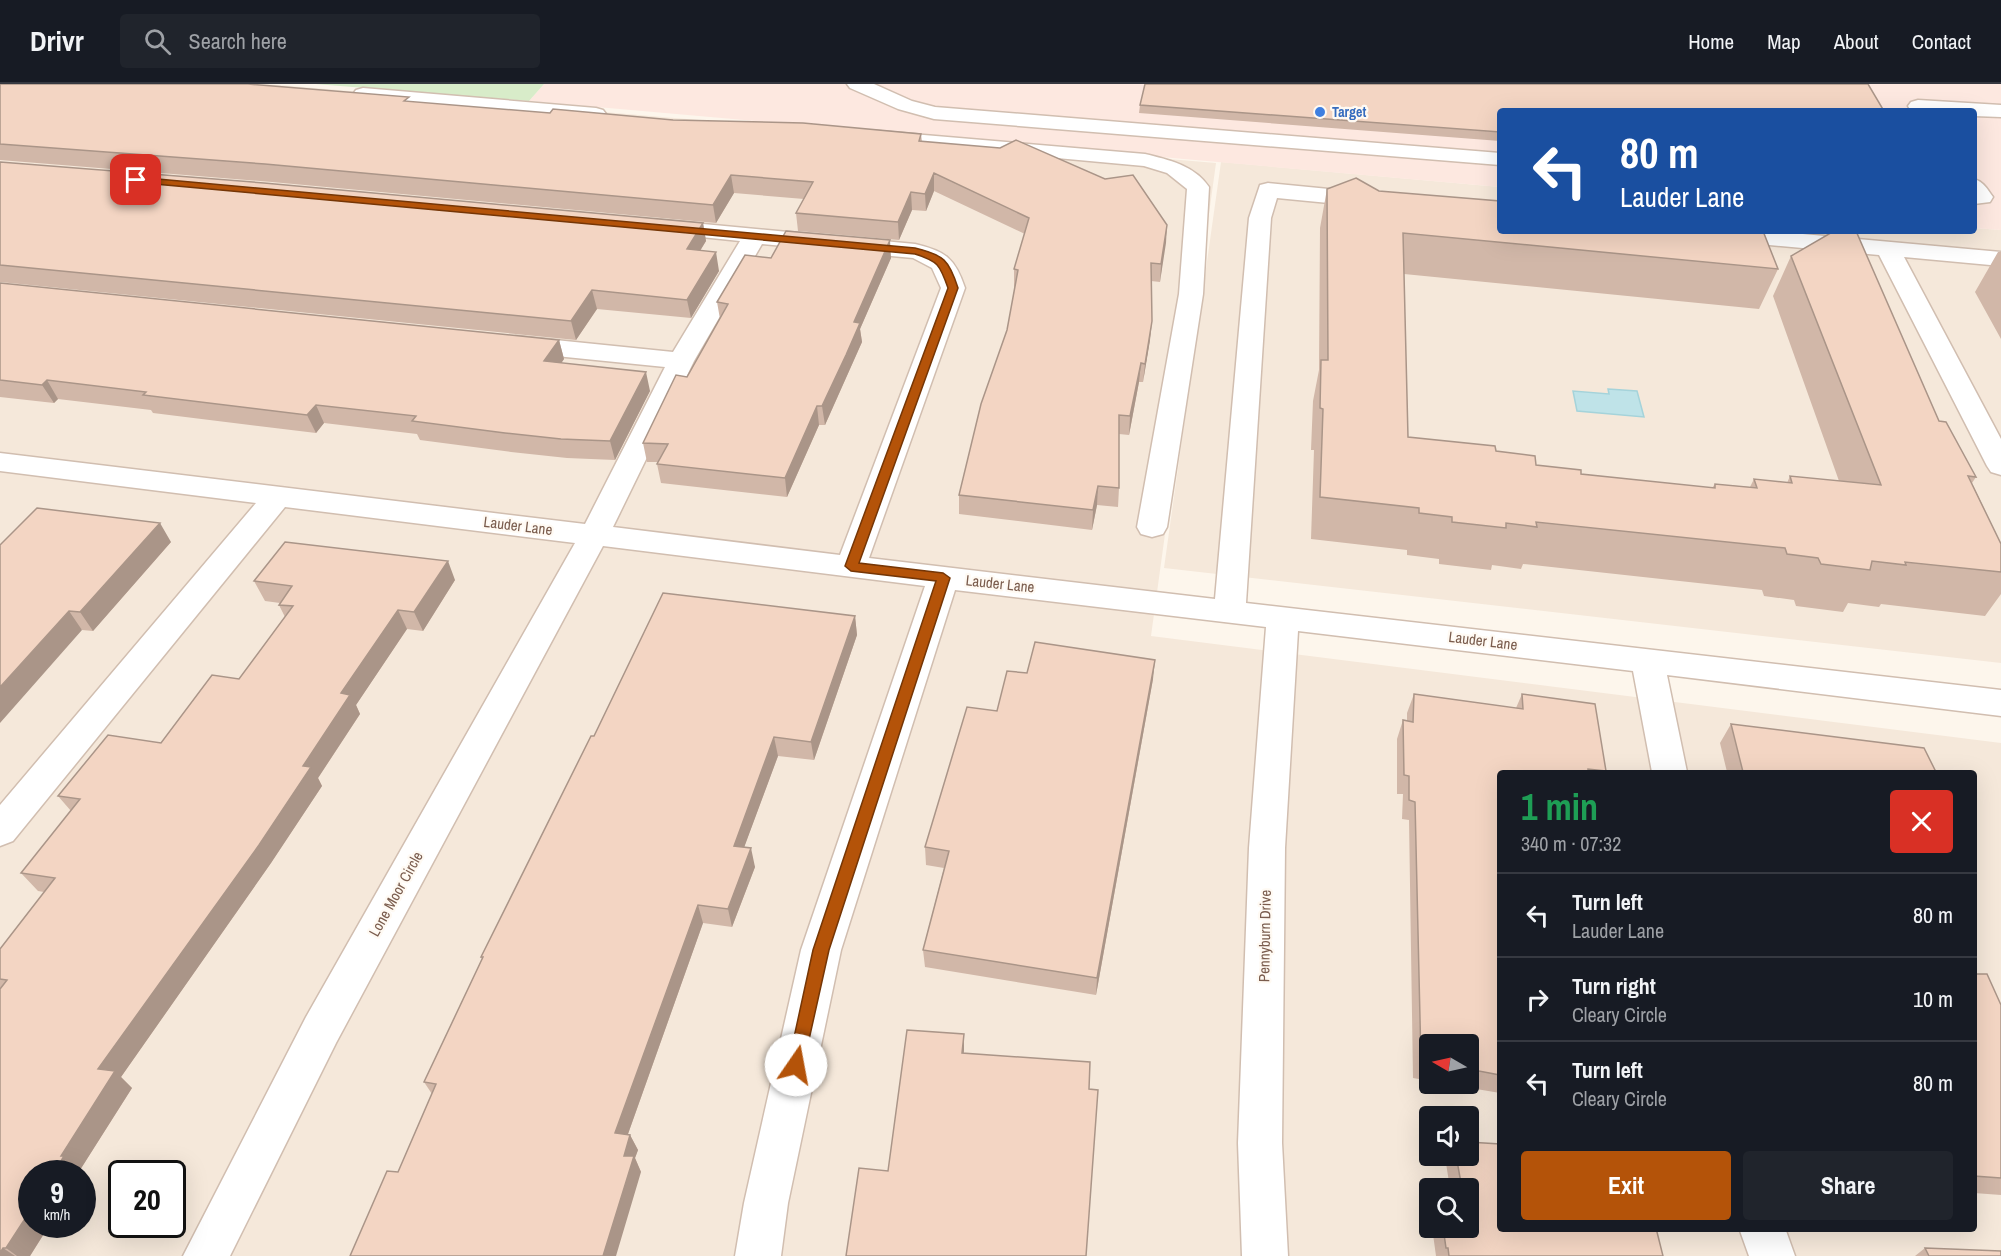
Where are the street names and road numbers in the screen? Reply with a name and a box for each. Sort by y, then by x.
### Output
street label: Lauder Lane [482,511,554,540]
street label: Lauder Lane [965,569,1036,598]
street label: Lauder Lane [1447,626,1519,655]
street label: Lone Moor Circle [364,847,428,940]
street label: Pennyburn Drive [1253,890,1276,982]

